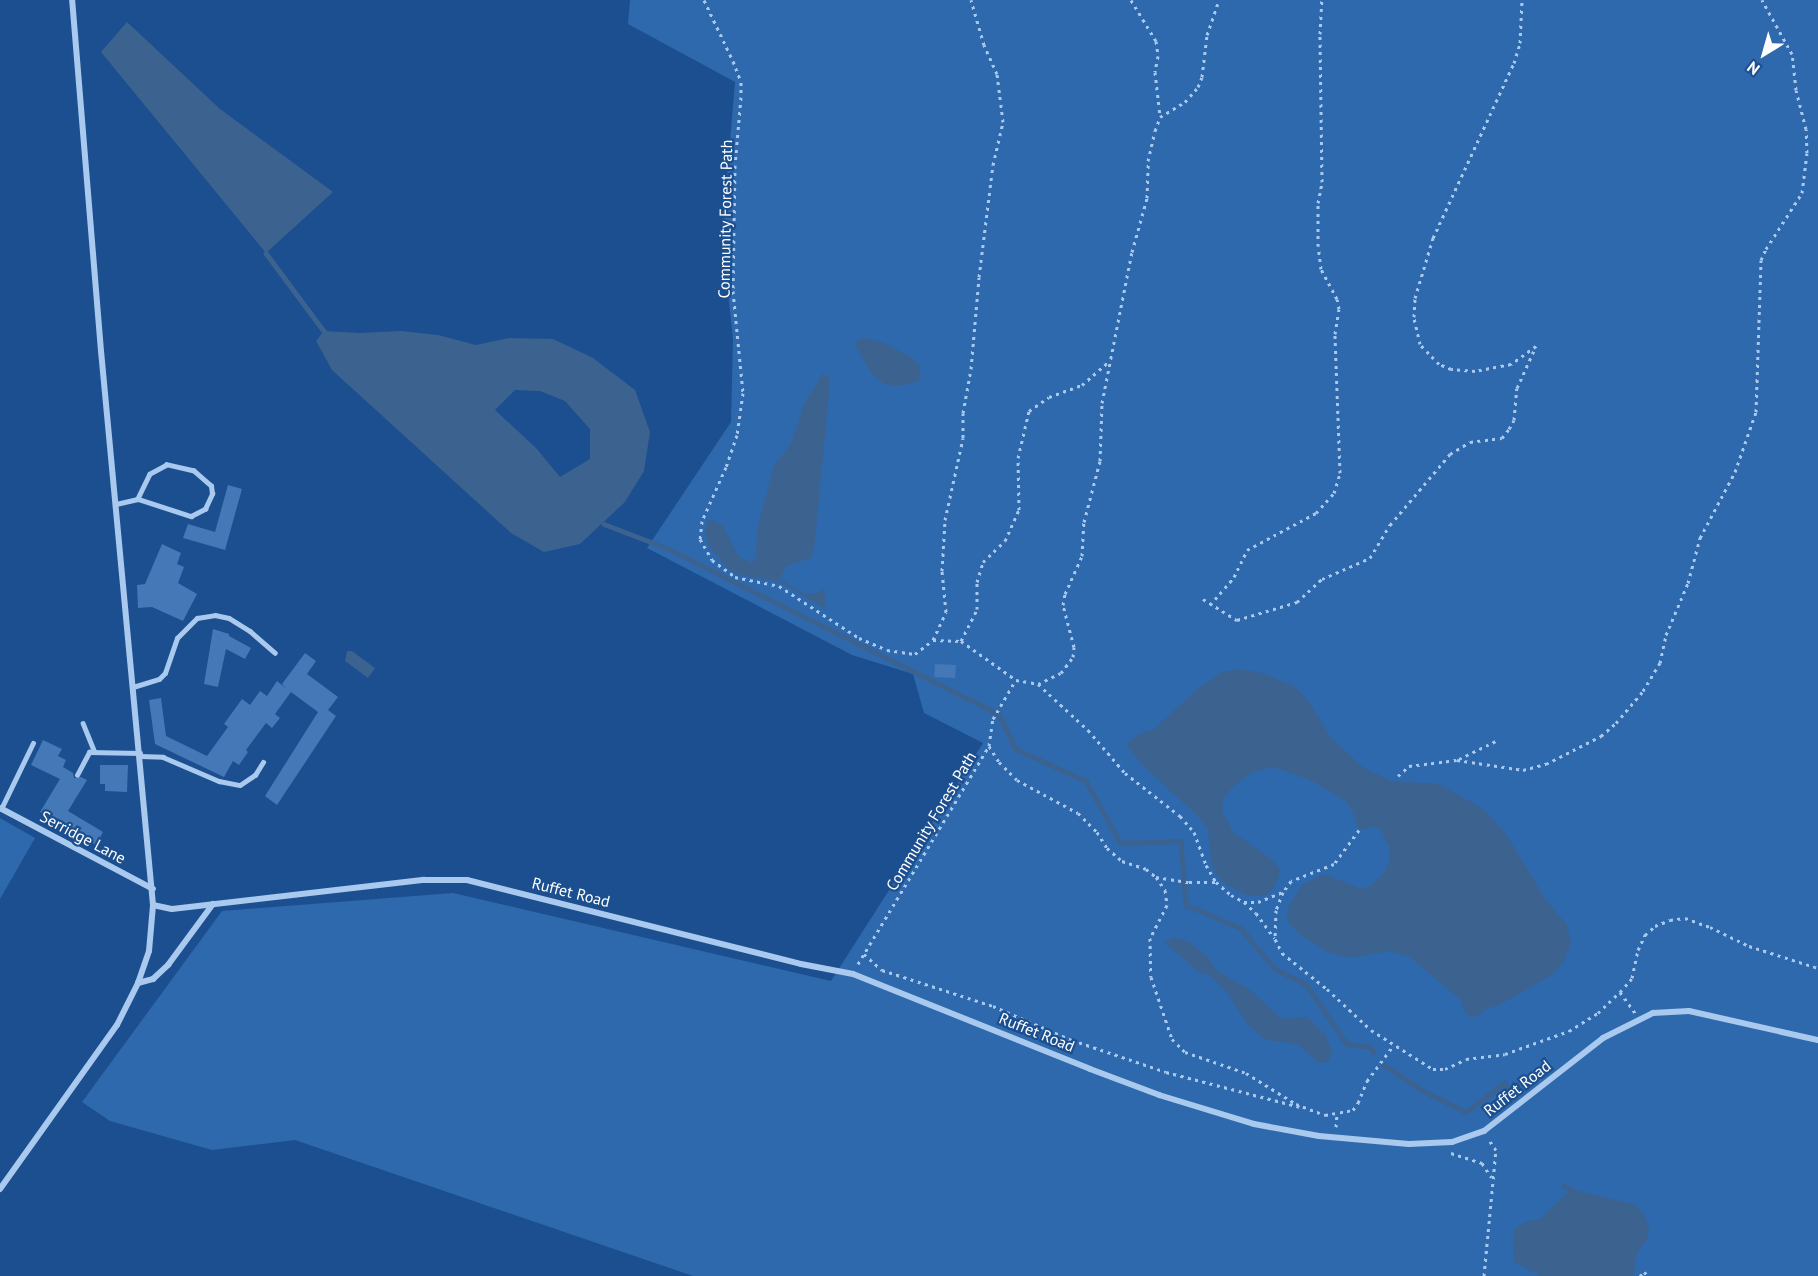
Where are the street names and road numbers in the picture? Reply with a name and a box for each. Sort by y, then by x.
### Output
street label: Community Forest Path [714,139,736,299]
street label: Community Forest Path [882,748,980,894]
street label: Serridge Lane [37,806,129,868]
street label: Ruffet Road [530,873,612,911]
street label: Ruffet Road [996,1008,1078,1056]
street label: Ruffet Road [1480,1056,1554,1120]

